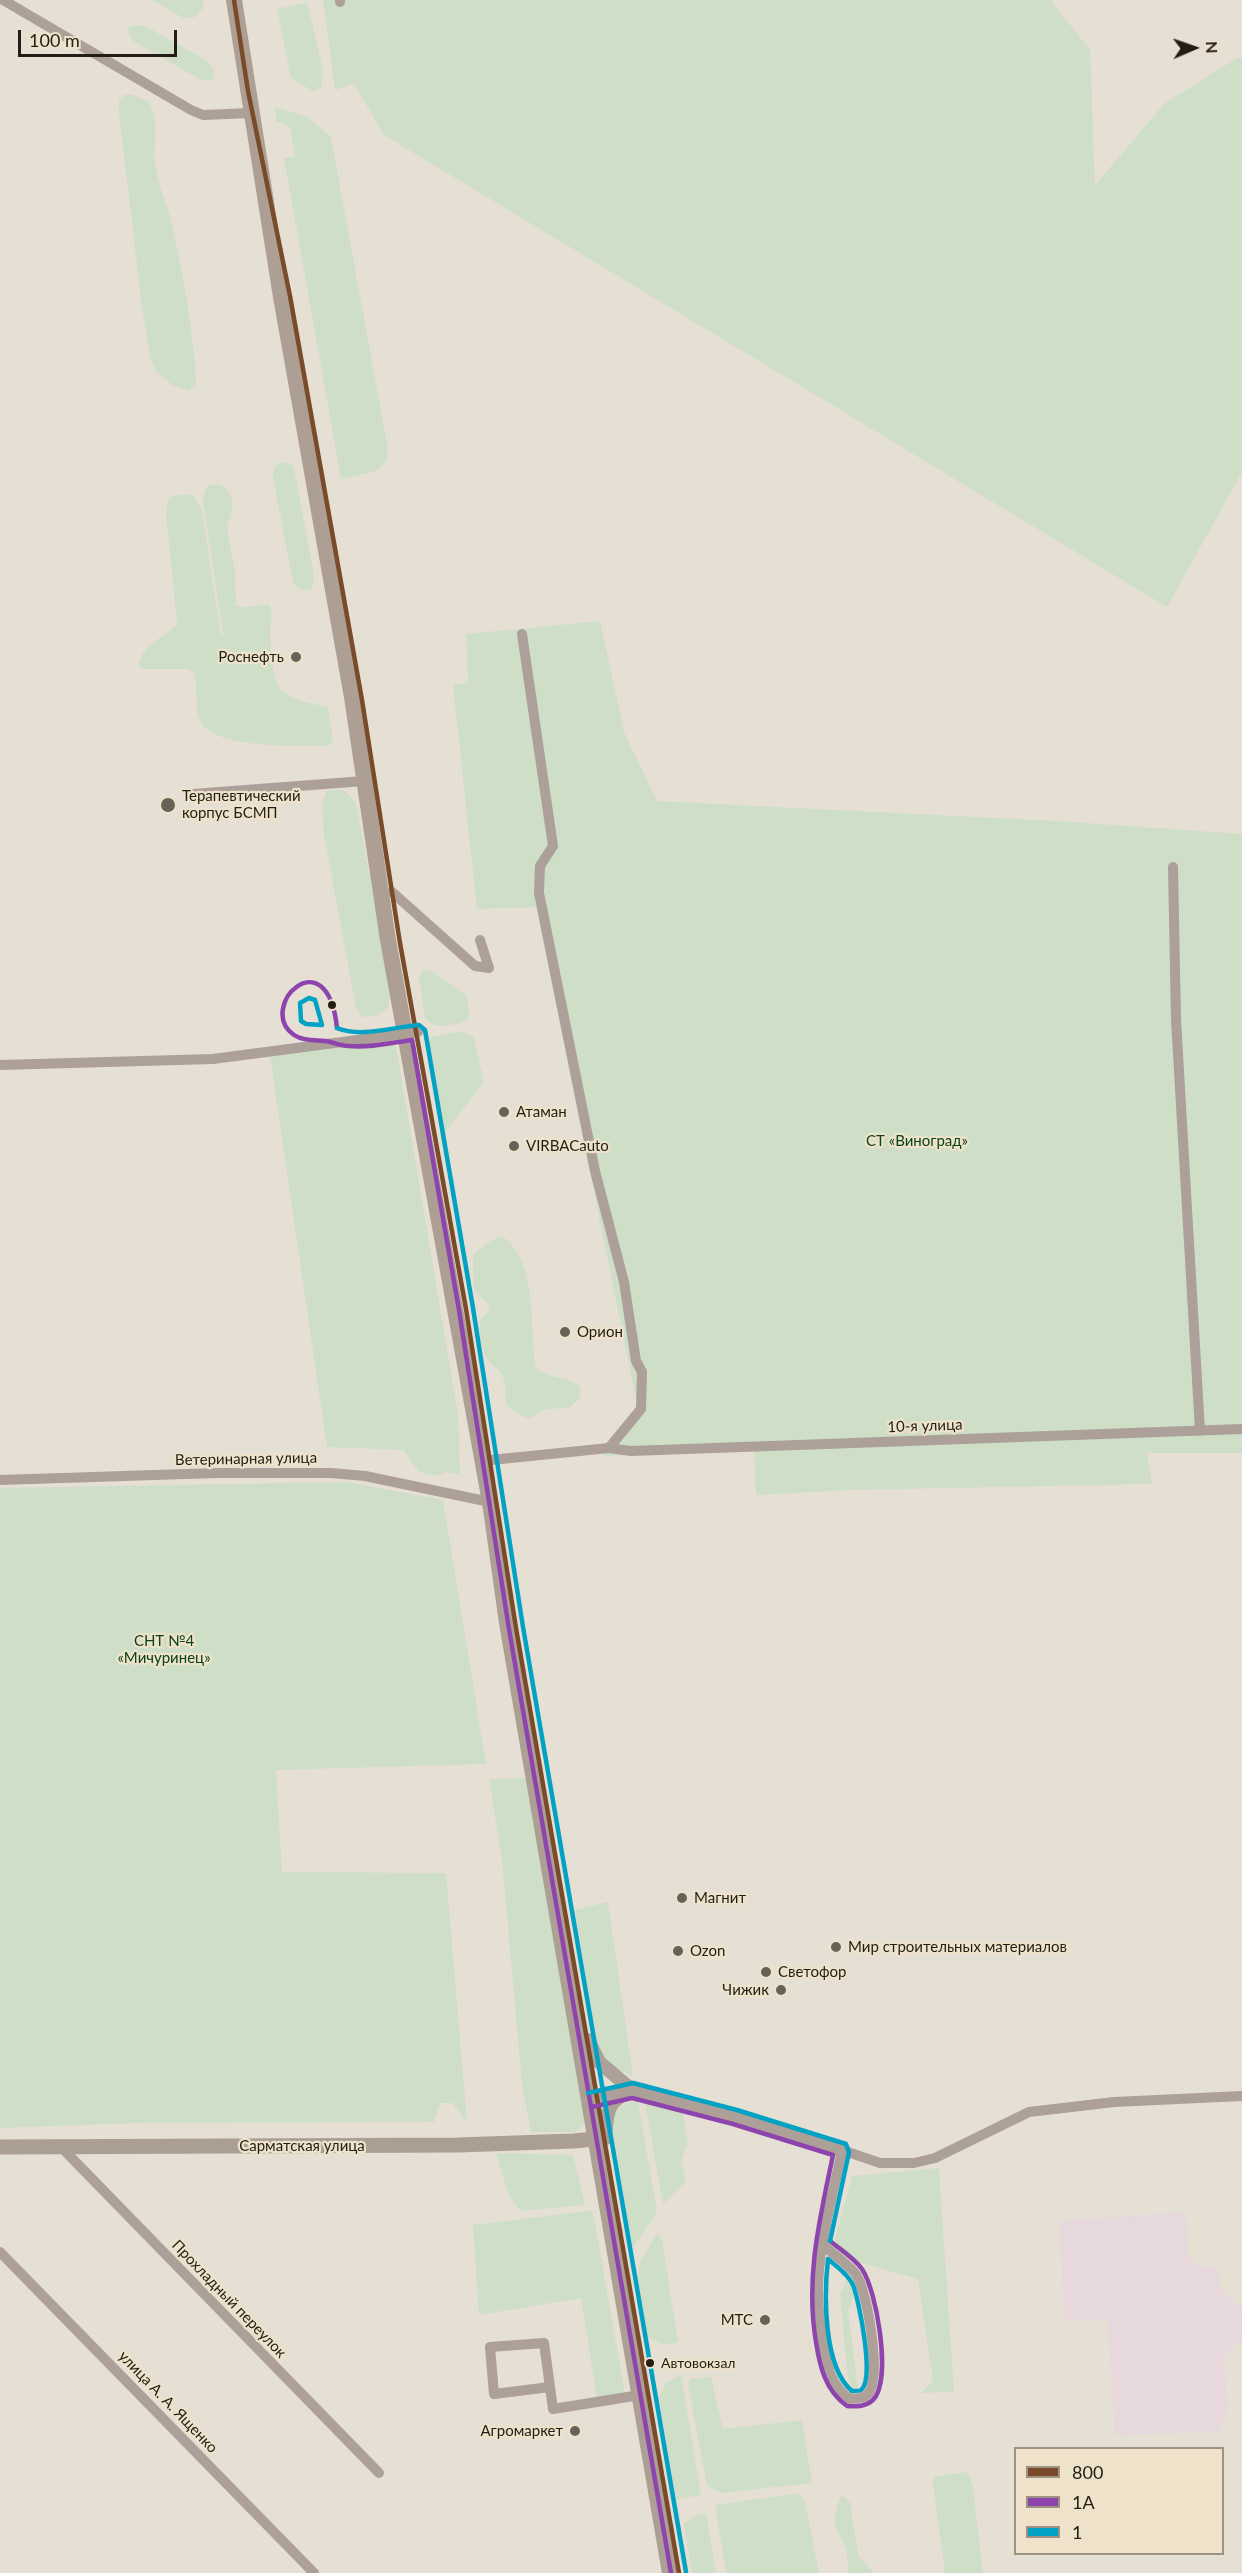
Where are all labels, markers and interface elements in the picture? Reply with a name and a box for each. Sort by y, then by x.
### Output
scale bar [21,18,180,56]
north arrow [1164,18,1224,78]
text: 100 m [29,29,80,51]
text: N [1203,41,1222,54]
place label: Роснефть [218,648,284,666]
marker: Роснефть [289,650,303,664]
place label: Терапевтический корпус БСМП [182,787,301,822]
marker: Терапевтический корпус БСМП [159,796,177,814]
unlabelled marker [326,999,338,1011]
place label: Атаман [516,1103,567,1121]
marker: Атаман [497,1105,511,1119]
park label: СТ «Виноград» [866,1132,968,1150]
place label: VIRBACauto [526,1137,609,1155]
marker: VIRBACauto [507,1139,521,1153]
place label: Орион [577,1323,623,1341]
marker: Орион [558,1325,572,1339]
street label: 10-я улица [887,1416,963,1436]
street label: Ветеринарная улица [175,1449,317,1469]
park label: СНТ №4 «Мичуринец» [117,1632,211,1667]
place label: Магнит [694,1889,746,1907]
marker: Магнит [675,1891,689,1905]
place label: Мир строительных материалов [848,1938,1067,1956]
marker: Мир строительных материалов [829,1940,843,1954]
place label: Ozon [690,1942,725,1960]
marker: Ozon [671,1944,685,1958]
place label: Светофор [778,1963,846,1981]
marker: Светофор [759,1965,773,1979]
place label: Чижик [722,1981,769,1999]
marker: Чижик [774,1983,788,1997]
street label: Сарматская улица [239,2137,365,2155]
street label: Прохладный переулок [168,2236,290,2362]
place label: МТС [721,2311,753,2329]
marker: МТС [758,2313,772,2327]
street label: улица А. А. Ященко [115,2347,221,2457]
place label: Автовокзал [661,2355,736,2371]
marker: Автовокзал [644,2357,656,2369]
place label: Агромаркет [481,2422,563,2440]
marker: Агромаркет [568,2424,582,2438]
legend [1014,2447,1224,2555]
text: 800 [1072,2461,1103,2483]
text: 1А [1072,2491,1095,2513]
text: 1 [1072,2521,1082,2543]

